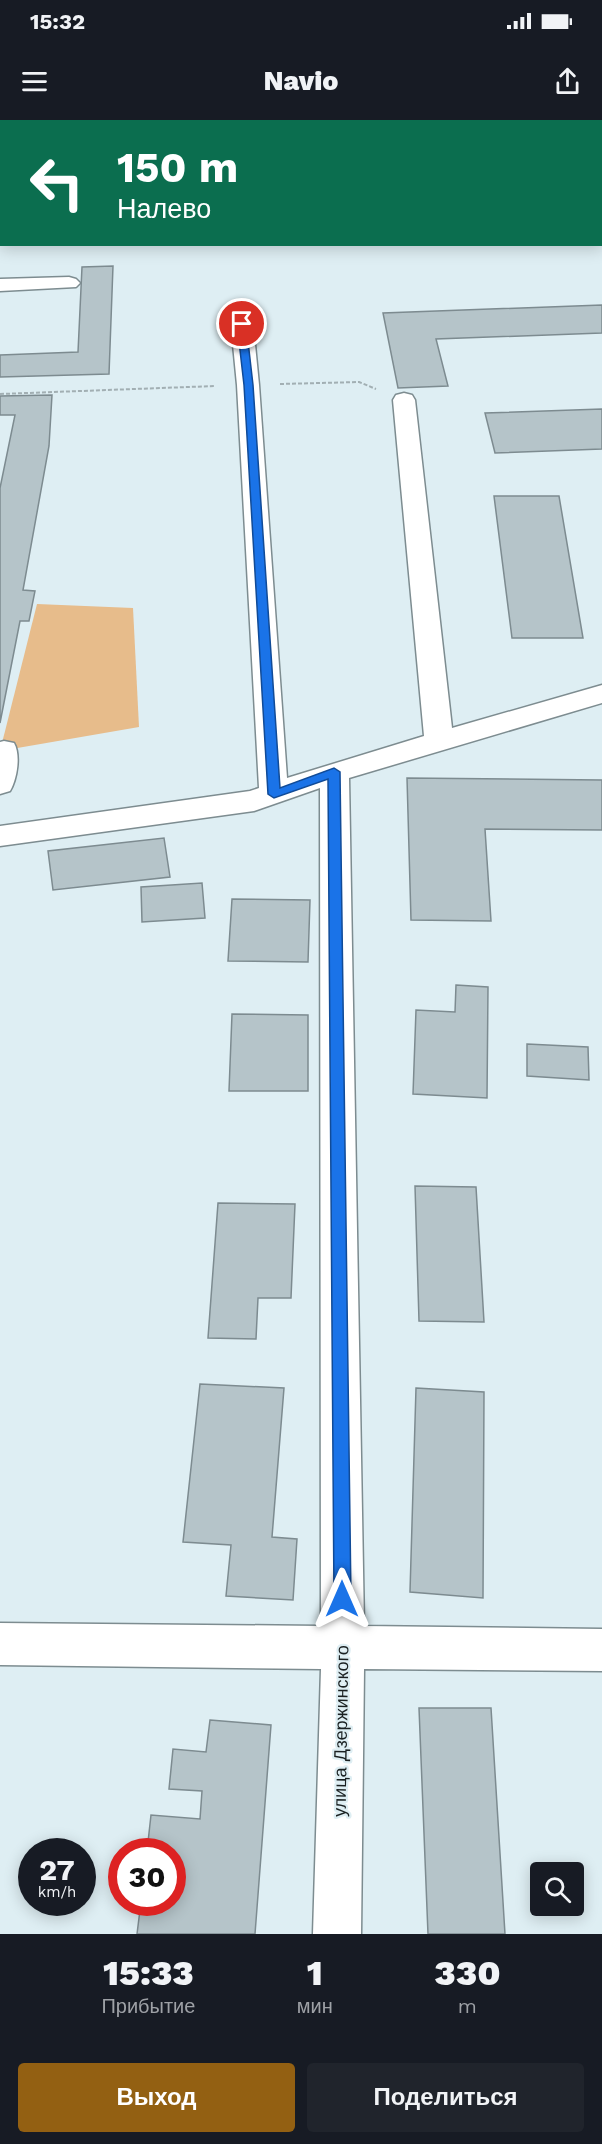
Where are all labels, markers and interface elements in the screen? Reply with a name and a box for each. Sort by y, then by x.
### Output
text: 15:32 [30,9,85,34]
icon: menu [18,65,51,98]
text: Navio [264,65,338,97]
icon: share [551,65,584,98]
text: 150 m [117,143,238,192]
icon: left [18,144,96,222]
text: Налево [117,193,211,225]
pin [216,298,267,349]
icon: arrive [225,307,258,340]
position arrow [310,1567,374,1631]
street label: улица Дзержинского [329,1645,352,1817]
speed limit sign: 30 [108,1838,186,1916]
text: 27 [39,1852,75,1887]
map controls [530,1862,584,1916]
button: search [530,1862,584,1916]
text: km/h [38,1883,76,1901]
text: 15:33 [103,1952,194,1994]
text: 1 [307,1952,323,1994]
text: 330 [434,1952,501,1994]
text: Прибытие [101,1994,195,2018]
text: мин [297,1994,333,2018]
text: m [458,1994,477,2018]
button: Выход [18,2063,295,2132]
button: Поделиться [307,2063,584,2132]

